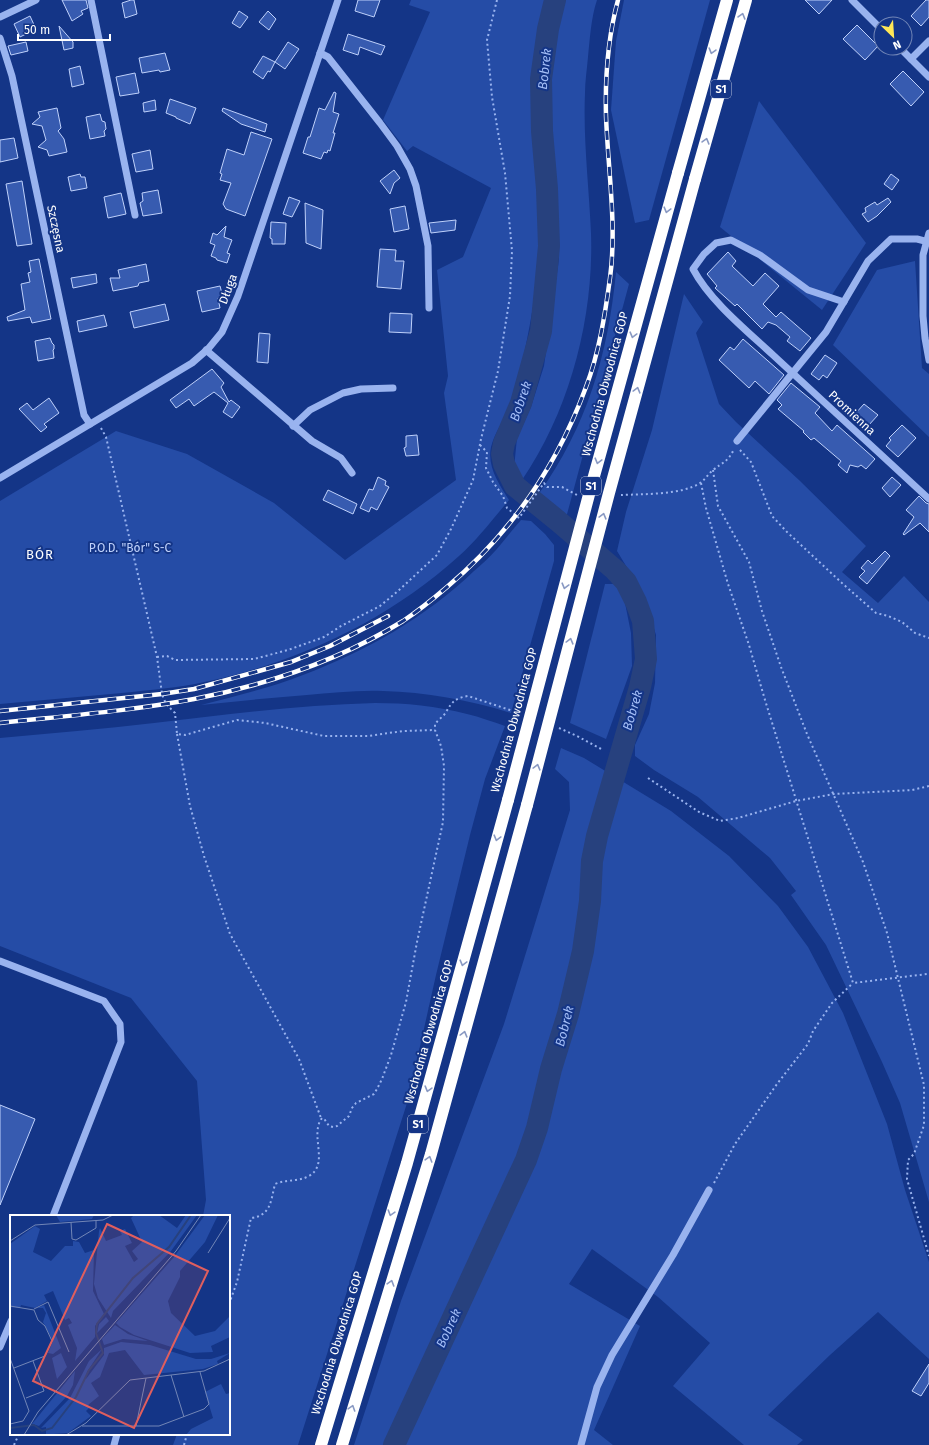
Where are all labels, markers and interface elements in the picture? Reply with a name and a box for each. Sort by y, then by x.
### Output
one-way arrow [737,13,746,20]
scale bar [18,16,110,42]
north arrow [873,16,913,56]
text: 50 m [24,23,50,37]
text: N [891,37,903,52]
one-way arrow [708,47,717,54]
water label: Bobrek [535,48,554,90]
road number: S1 [711,80,731,98]
one-way arrow [701,138,710,145]
street label: Szczęsna [44,204,68,254]
one-way arrow [663,206,672,213]
street label: Długa [216,272,240,306]
street label: Wschodnia Obwodnica GOP [579,310,631,458]
one-way arrow [629,332,638,339]
water label: Bobrek [507,379,534,423]
one-way arrow [632,387,641,394]
street label: Promienna [826,388,878,438]
one-way arrow [594,457,603,464]
road number: S1 [581,477,601,495]
one-way arrow [598,513,607,520]
park label: P.O.D. "Bór" S-C [89,541,172,555]
district label: BÓR [26,547,54,562]
one-way arrow [561,583,569,590]
one-way arrow [565,638,574,645]
street label: Wschodnia Obwodnica GOP [488,646,540,794]
water label: Bobrek [620,688,645,732]
one-way arrow [532,764,541,771]
one-way arrow [493,834,502,841]
street label: Wschodnia Obwodnica GOP [402,958,456,1106]
one-way arrow [459,959,468,966]
water label: Bobrek [552,1004,577,1048]
one-way arrow [459,1031,468,1038]
one-way arrow [424,1085,433,1092]
road number: S1 [408,1115,428,1133]
one-way arrow [424,1156,433,1163]
one-way arrow [387,1210,396,1217]
inset map [10,1215,230,1435]
street label: Wschodnia Obwodnica GOP [308,1270,366,1416]
one-way arrow [386,1280,395,1287]
water label: Bobrek [433,1306,464,1350]
one-way arrow [348,1404,356,1411]

